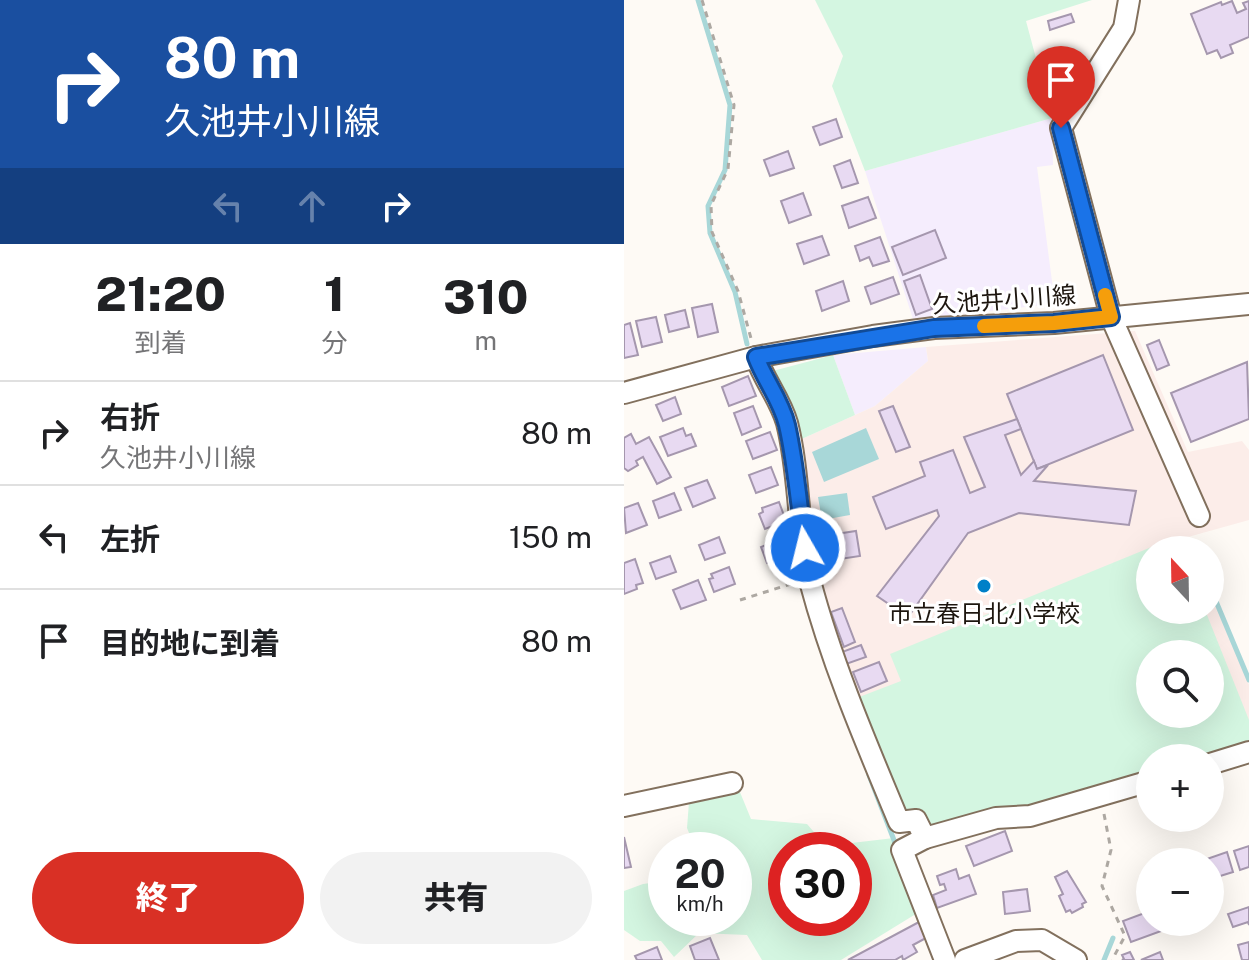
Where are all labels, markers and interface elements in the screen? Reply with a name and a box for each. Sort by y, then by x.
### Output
text: 80 m [164,25,300,91]
icon: right [32,32,136,136]
pin [1027,46,1095,128]
icon: arrive [1039,58,1083,102]
text: 久池井小川線 [164,100,380,142]
icon: left [206,184,250,228]
icon: ahead [290,184,334,228]
icon: right [374,184,418,228]
text: 21:20 [96,265,226,322]
text: 1 [324,265,345,322]
text: 310 [443,268,528,325]
street label: 久池井小川線 [931,280,1077,318]
text: m [474,325,497,356]
text: 到着 [135,327,187,358]
text: 分 [321,327,347,358]
text: 右折 [100,399,160,435]
icon: right [32,411,76,455]
text: 80 m [521,415,592,451]
text: 久池井小川線 [100,442,256,473]
position arrow [763,506,847,590]
icon: left [32,515,76,559]
text: 150 m [509,519,592,555]
text: 左折 [100,521,160,557]
north arrow [1136,536,1224,624]
map controls [1136,536,1224,936]
marker: 市立春日北小学校 [975,577,993,595]
place label: 市立春日北小学校 [888,599,1080,627]
icon: arrive [32,619,76,663]
text: 80 m [521,623,592,659]
text: 目的地に到着 [100,625,280,661]
button: search [1136,640,1224,728]
button: + [1136,744,1224,832]
speed limit sign: 30 [768,832,872,936]
button: − [1136,848,1224,936]
text: 20 [674,850,726,897]
button: 終了 [32,852,304,944]
button: 共有 [320,852,592,944]
text: km/h [676,892,724,916]

